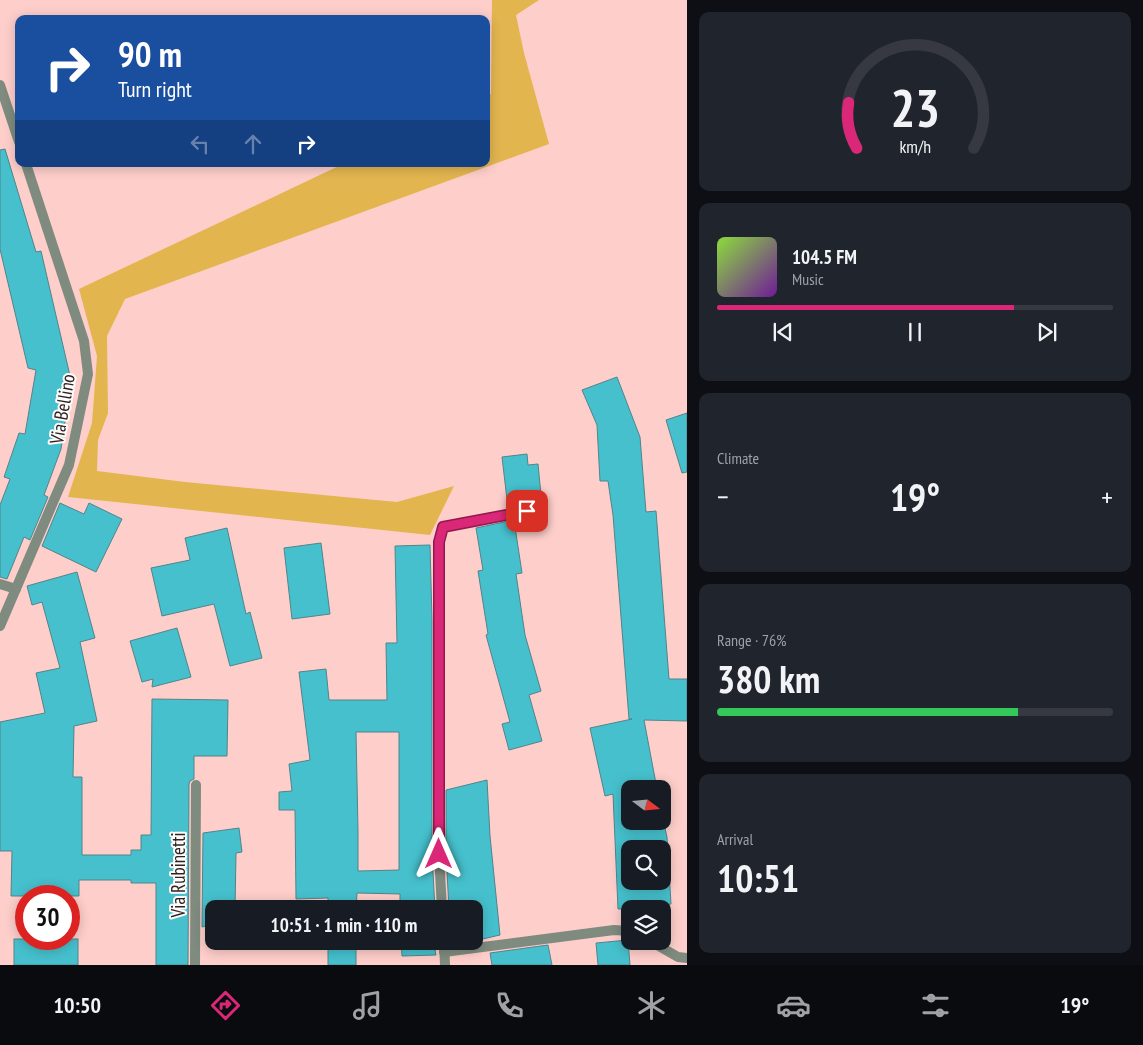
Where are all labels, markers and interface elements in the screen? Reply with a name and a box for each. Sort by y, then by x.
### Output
text: 90 m [118,31,182,77]
icon: right [35,35,100,100]
text: 23 [890,74,940,141]
text: Turn right [118,75,192,103]
icon: left [186,130,214,158]
icon: ahead [239,130,267,158]
icon: right [292,130,320,158]
text: km/h [899,135,931,158]
text: 104.5 FM [792,245,857,269]
text: Music [792,269,824,289]
icon: previous [769,318,797,346]
icon: pause [901,318,929,346]
icon: next [1033,318,1061,346]
street label: Via Bellino [44,372,80,447]
text: Climate [717,448,759,468]
text: 19° [890,472,940,521]
text: − [717,478,729,515]
text: + [1101,478,1113,515]
pin [506,490,548,532]
icon: arrive [513,497,541,525]
text: Range · 76% [717,630,786,650]
text: 380 km [717,654,820,703]
north arrow [621,780,671,830]
map controls [621,780,671,950]
position arrow [412,827,464,879]
text: Arrival [717,829,753,849]
street label: Via Rubinetti [166,832,190,919]
button: search [621,840,671,890]
text: 10:51 [717,853,799,902]
speed limit sign: 30 [15,885,80,950]
button: layers [621,900,671,950]
text: 10:51 · 1 min · 110 m [271,913,417,937]
icon: directions [208,988,243,1023]
icon: music [350,988,385,1023]
icon: phone [492,988,527,1023]
icon: climate [634,988,669,1023]
icon: car [776,988,811,1023]
icon: filters [918,988,953,1023]
text: 10:50 [54,991,101,1019]
text: 19° [1060,991,1089,1019]

